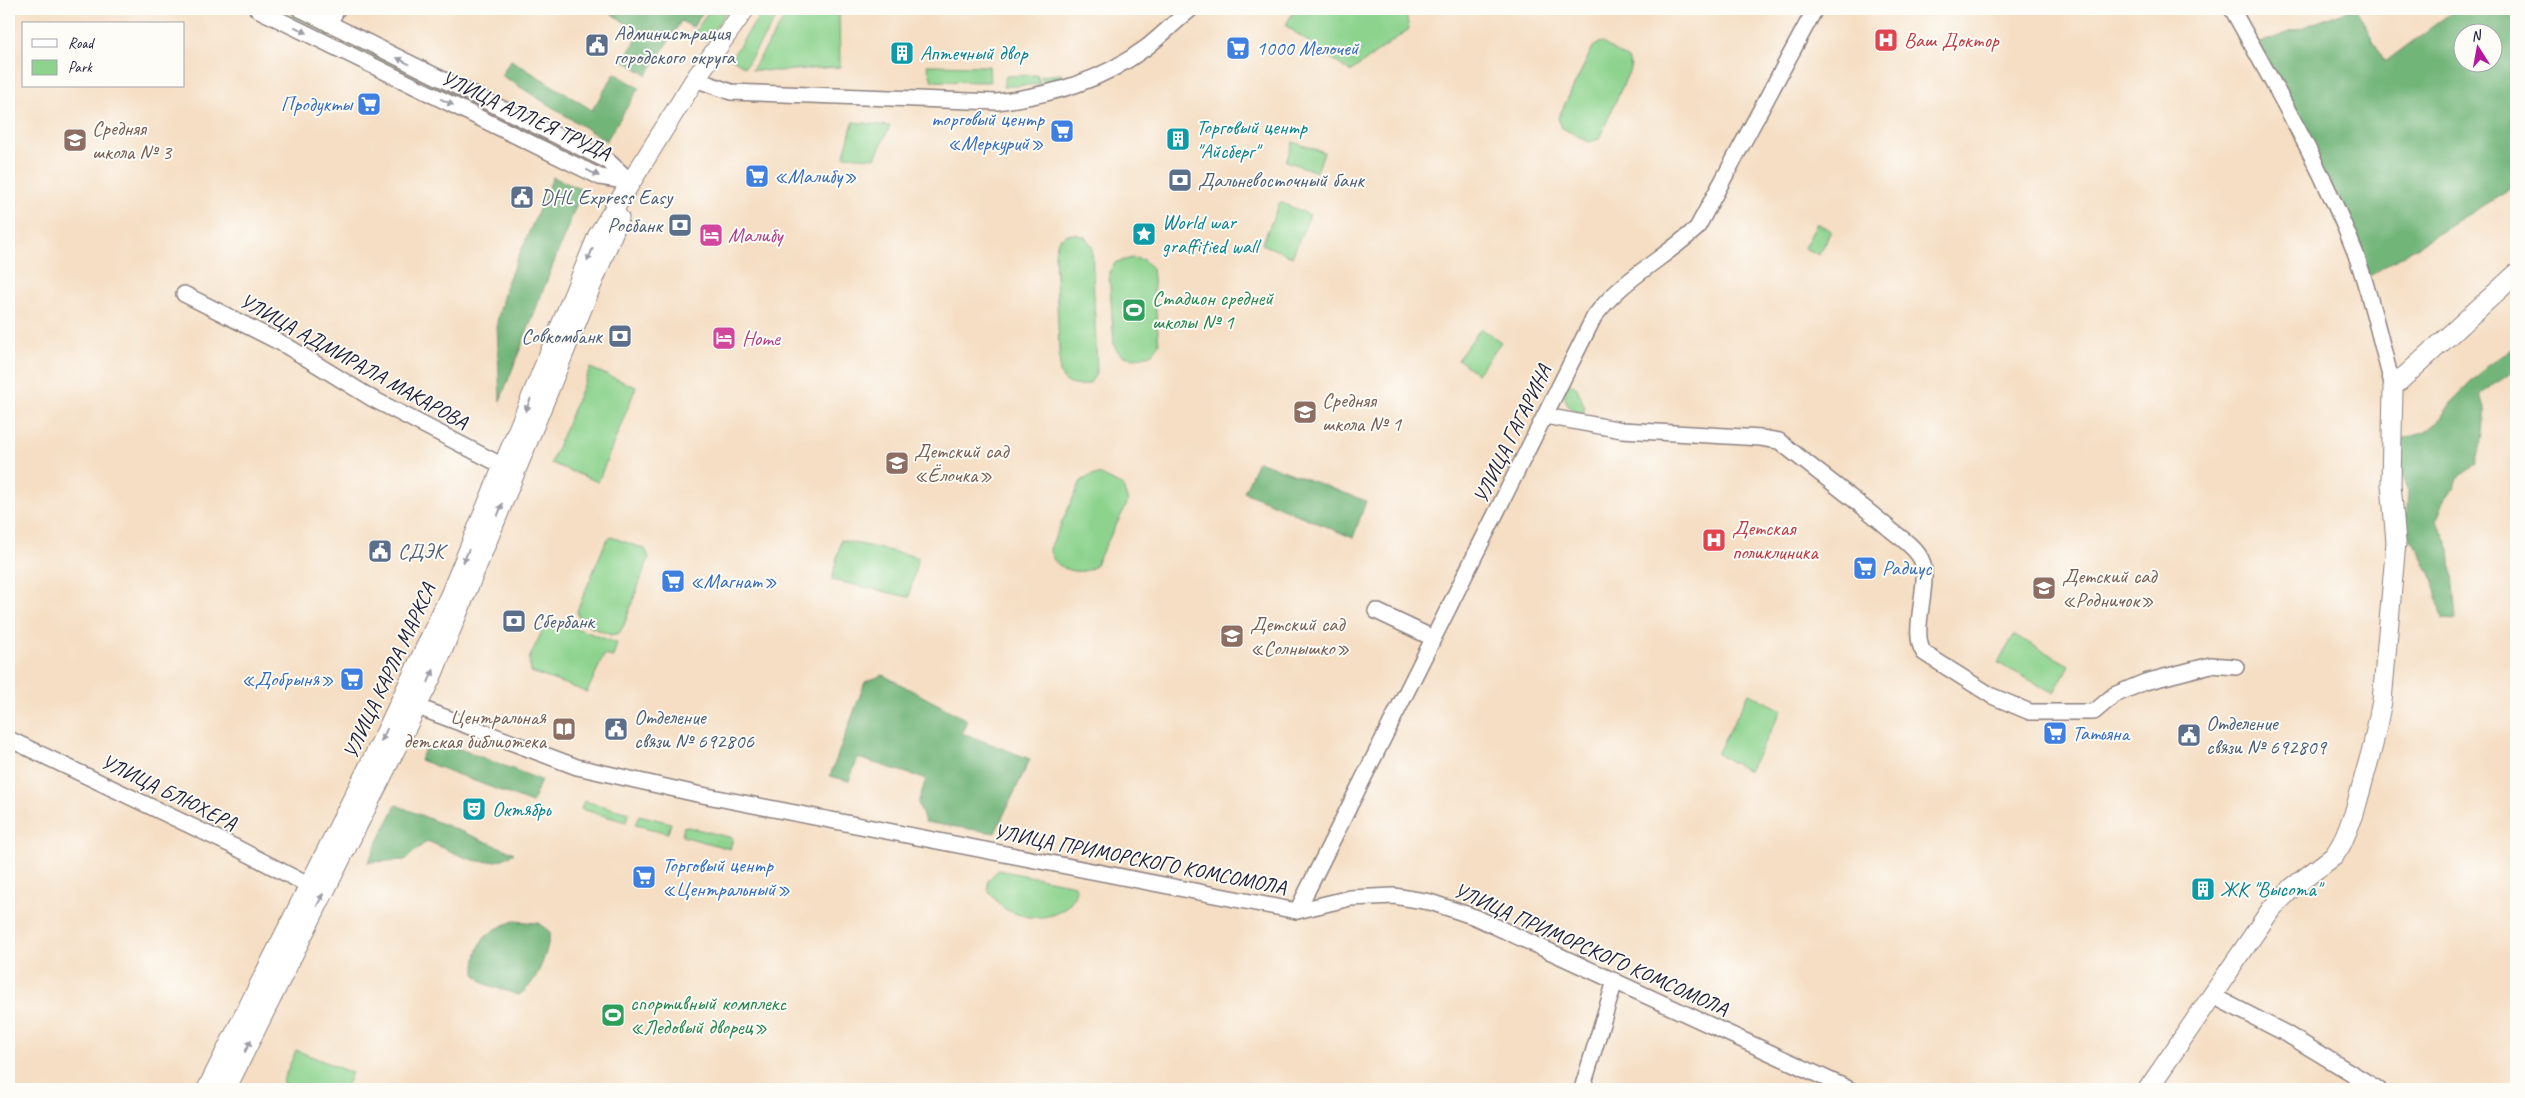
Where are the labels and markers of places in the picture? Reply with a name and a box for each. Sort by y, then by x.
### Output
place label: Администрация городского округа [614,20,736,70]
hospital icon: Ваш Доктор [1873,27,1899,53]
place label: Ваш Доктор [1904,27,2000,53]
public building icon: Администрация городского округа [584,32,610,58]
supermarket icon: 1000 Мелочей [1225,35,1251,61]
place label: 1000 Мелочей [1256,35,1360,61]
building icon: Аптечный двор [889,40,915,66]
place label: Аптечный двор [920,40,1029,66]
place label: Продукты [281,91,354,117]
supermarket icon: Продукты [356,91,382,117]
place label: торговый центр «Меркурий» [931,106,1045,156]
place label: Торговый центр "Айсберг" [1196,114,1308,164]
place label: Средняя школа № 3 [92,115,173,165]
supermarket icon: торговый центр «Меркурий» [1049,118,1075,144]
building icon: Торговый центр "Айсберг" [1165,126,1191,152]
school or university icon: Средняя школа № 3 [62,127,88,153]
supermarket icon: «Малибу» [744,163,770,189]
place label: «Малибу» [774,163,857,189]
bank icon: Дальневосточный банк [1167,167,1193,193]
place label: Дальневосточный банк [1198,167,1365,193]
public building icon: DHL Express Easy [509,184,535,210]
place label: DHL Express Easy [540,184,674,210]
place label: World war graffitied wall [1162,209,1262,259]
place label: Росбанк [607,212,664,238]
bank icon: Росбанк [667,212,693,238]
place icon: World war graffitied wall [1131,221,1157,247]
hotel icon: Малибу [698,222,724,248]
place label: Малибу [728,222,784,248]
place label: Стадион средней школы № 1 [1152,285,1274,335]
sports icon: Стадион средней школы № 1 [1121,297,1147,323]
place label: Совкомбанк [521,323,603,349]
bank icon: Совкомбанк [607,323,633,349]
hotel icon: Home [711,325,737,351]
place label: Home [742,325,781,351]
place label: Средняя школа № 1 [1322,387,1403,437]
school or university icon: Средняя школа № 1 [1292,399,1318,425]
place label: Детский сад «Ёлочка» [914,438,1011,488]
school or university icon: Детский сад «Ёлочка» [884,450,910,476]
place label: Детская поликлиника [1732,515,1819,565]
hospital icon: Детская поликлиника [1701,527,1727,553]
public building icon: СДЭК [367,538,393,564]
place label: СДЭК [398,538,448,564]
supermarket icon: Радиус [1852,555,1878,581]
place label: Радиус [1882,555,1933,581]
place label: Детский сад «Родничок» [2062,563,2159,613]
supermarket icon: «Магнат» [660,568,686,594]
place label: «Магнат» [690,568,777,594]
school or university icon: Детский сад «Родничок» [2031,575,2057,601]
bank icon: Сбербанк [501,608,527,634]
place label: Сбербанк [532,608,597,634]
place label: Детский сад «Солнышко» [1250,611,1350,661]
school or university icon: Детский сад «Солнышко» [1219,623,1245,649]
place label: «Добрыня» [241,666,334,692]
supermarket icon: «Добрыня» [339,666,365,692]
place label: Центральная детская библиотека [403,704,548,754]
place label: Отделение связи № 692806 [634,704,754,754]
place label: Отделение связи № 692809 [2206,710,2327,760]
library icon: Центральная детская библиотека [551,716,577,742]
public building icon: Отделение связи № 692806 [603,716,629,742]
supermarket icon: Татьяна [2042,720,2068,746]
place label: Татьяна [2072,720,2131,746]
public building icon: Отделение связи № 692809 [2176,722,2202,748]
theatre icon: Октябрь [461,796,487,822]
place label: Октябрь [492,796,552,822]
place label: Торговый центр «Центральный» [662,852,791,902]
supermarket icon: Торговый центр «Центральный» [631,864,657,890]
building icon: ЖК "Высота" [2190,876,2216,902]
place label: ЖК "Высота" [2220,876,2325,902]
place label: спортивный комплекс «Ледовый дворец» [630,990,787,1040]
sports icon: спортивный комплекс «Ледовый дворец» [600,1002,626,1028]

